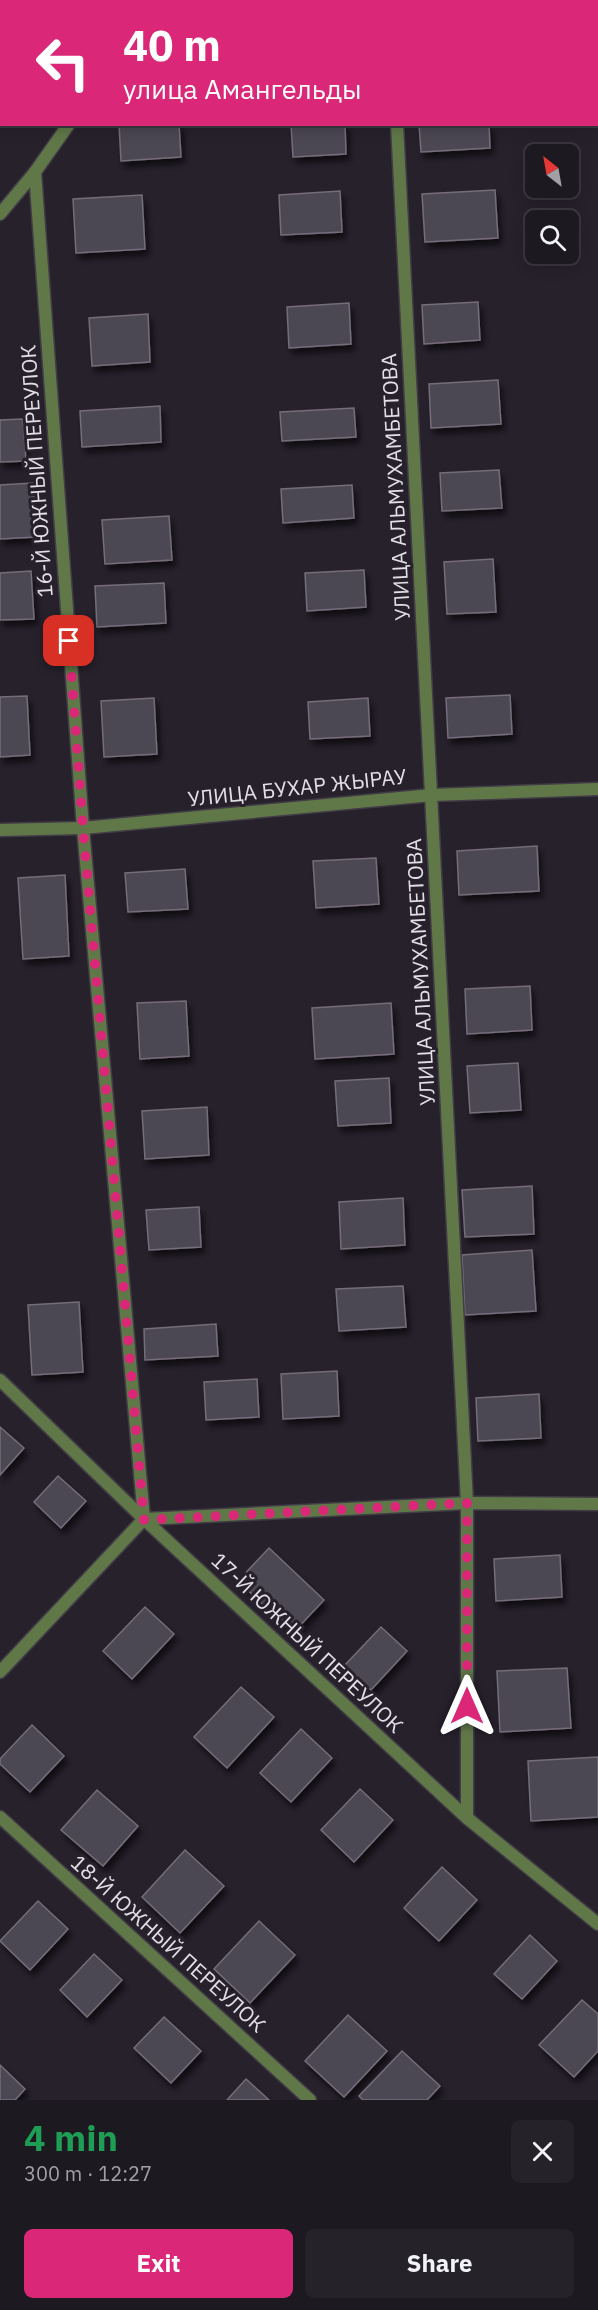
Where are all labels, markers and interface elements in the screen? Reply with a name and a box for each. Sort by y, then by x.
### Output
text: 40 m [123,18,221,73]
icon: left [24,24,102,102]
text: улица Амангельды [123,71,362,106]
north arrow [525,144,579,198]
map controls [525,144,579,264]
button: search [525,210,579,264]
street label: 16-Й ЮЖНЫЙ ПЕРЕУЛОК [13,344,59,598]
street label: УЛИЦА АЛЬМУХАМБЕТОВА [374,353,416,621]
pin [43,615,94,666]
icon: arrive [52,624,85,657]
street label: УЛИЦА БУХАР ЖЫРАУ [186,762,408,812]
street label: УЛИЦА АЛЬМУХАМБЕТОВА [399,838,441,1106]
street label: 17-Й ЮЖНЫЙ ПЕРЕУЛОК [206,1546,410,1739]
position arrow [435,1674,499,1738]
street label: 18-Й ЮЖНЫЙ ПЕРЕУЛОК [65,1848,272,2038]
text: 4 min [24,2114,118,2161]
button: close [511,2120,574,2183]
text: 300 m · 12:27 [24,2160,152,2187]
button: Exit [24,2229,293,2298]
button: Share [305,2229,574,2298]

